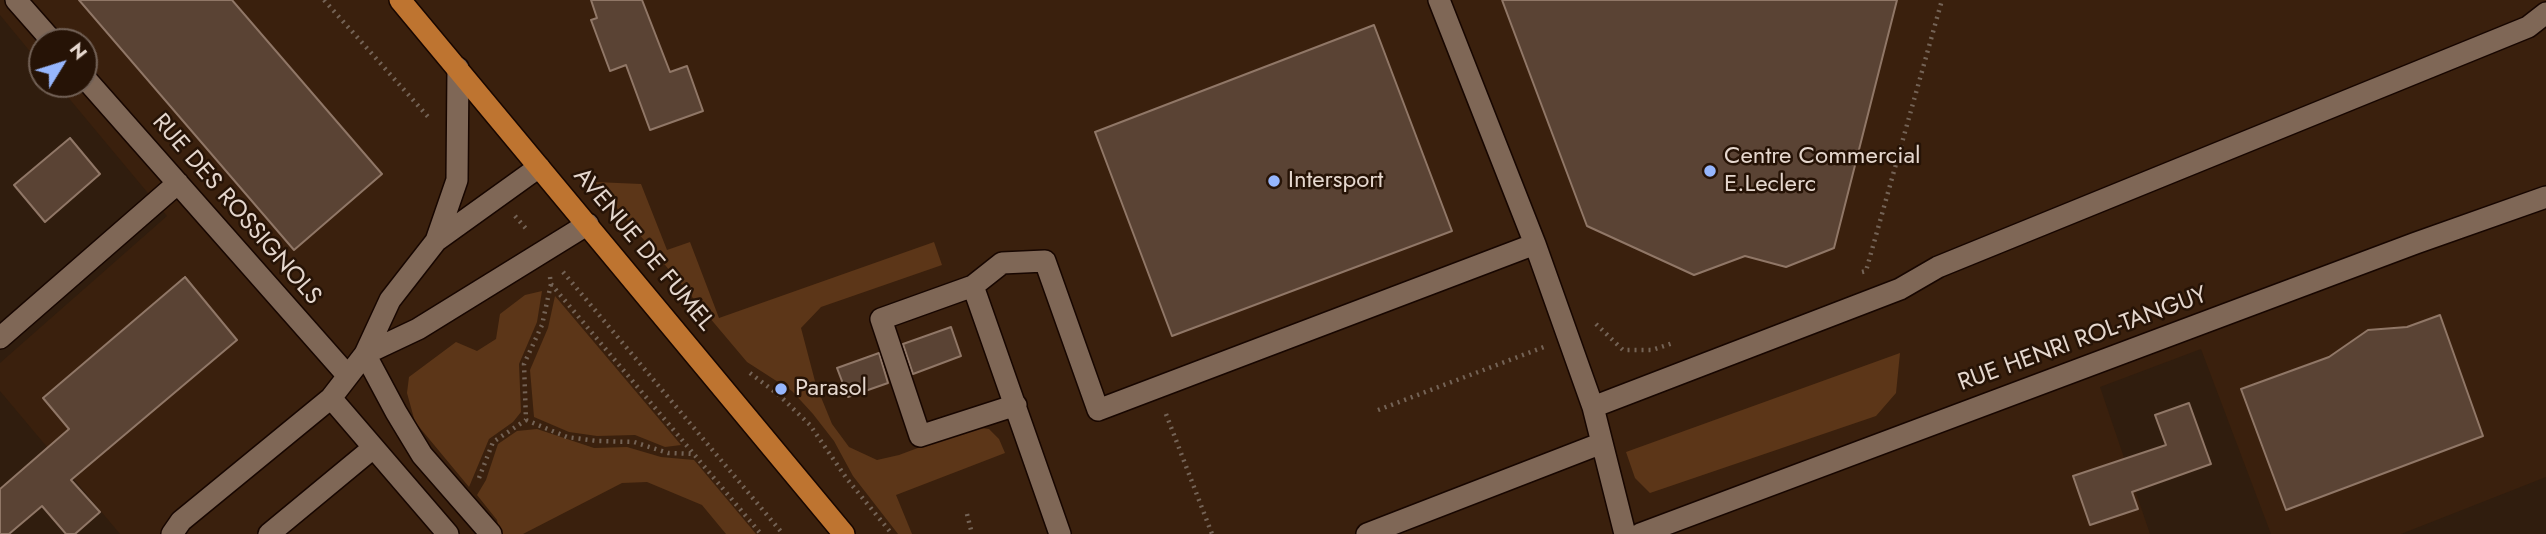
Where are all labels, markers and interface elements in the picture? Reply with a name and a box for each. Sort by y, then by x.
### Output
north arrow [28,28,98,98]
text: N [63,37,94,65]
street label: RUE DES ROSSIGNOLS [145,109,327,311]
place label: Centre Commercial E.Leclerc [1724,143,1921,199]
street label: AVENUE DE FUMEL [567,163,719,337]
marker: Centre Commercial E.Leclerc [1702,163,1718,179]
place label: Intersport [1288,167,1383,195]
marker: Intersport [1266,173,1282,189]
street label: RUE HENRI ROL-TANGUY [1955,282,2211,398]
place label: Parasol [795,375,867,403]
marker: Parasol [773,381,789,397]

